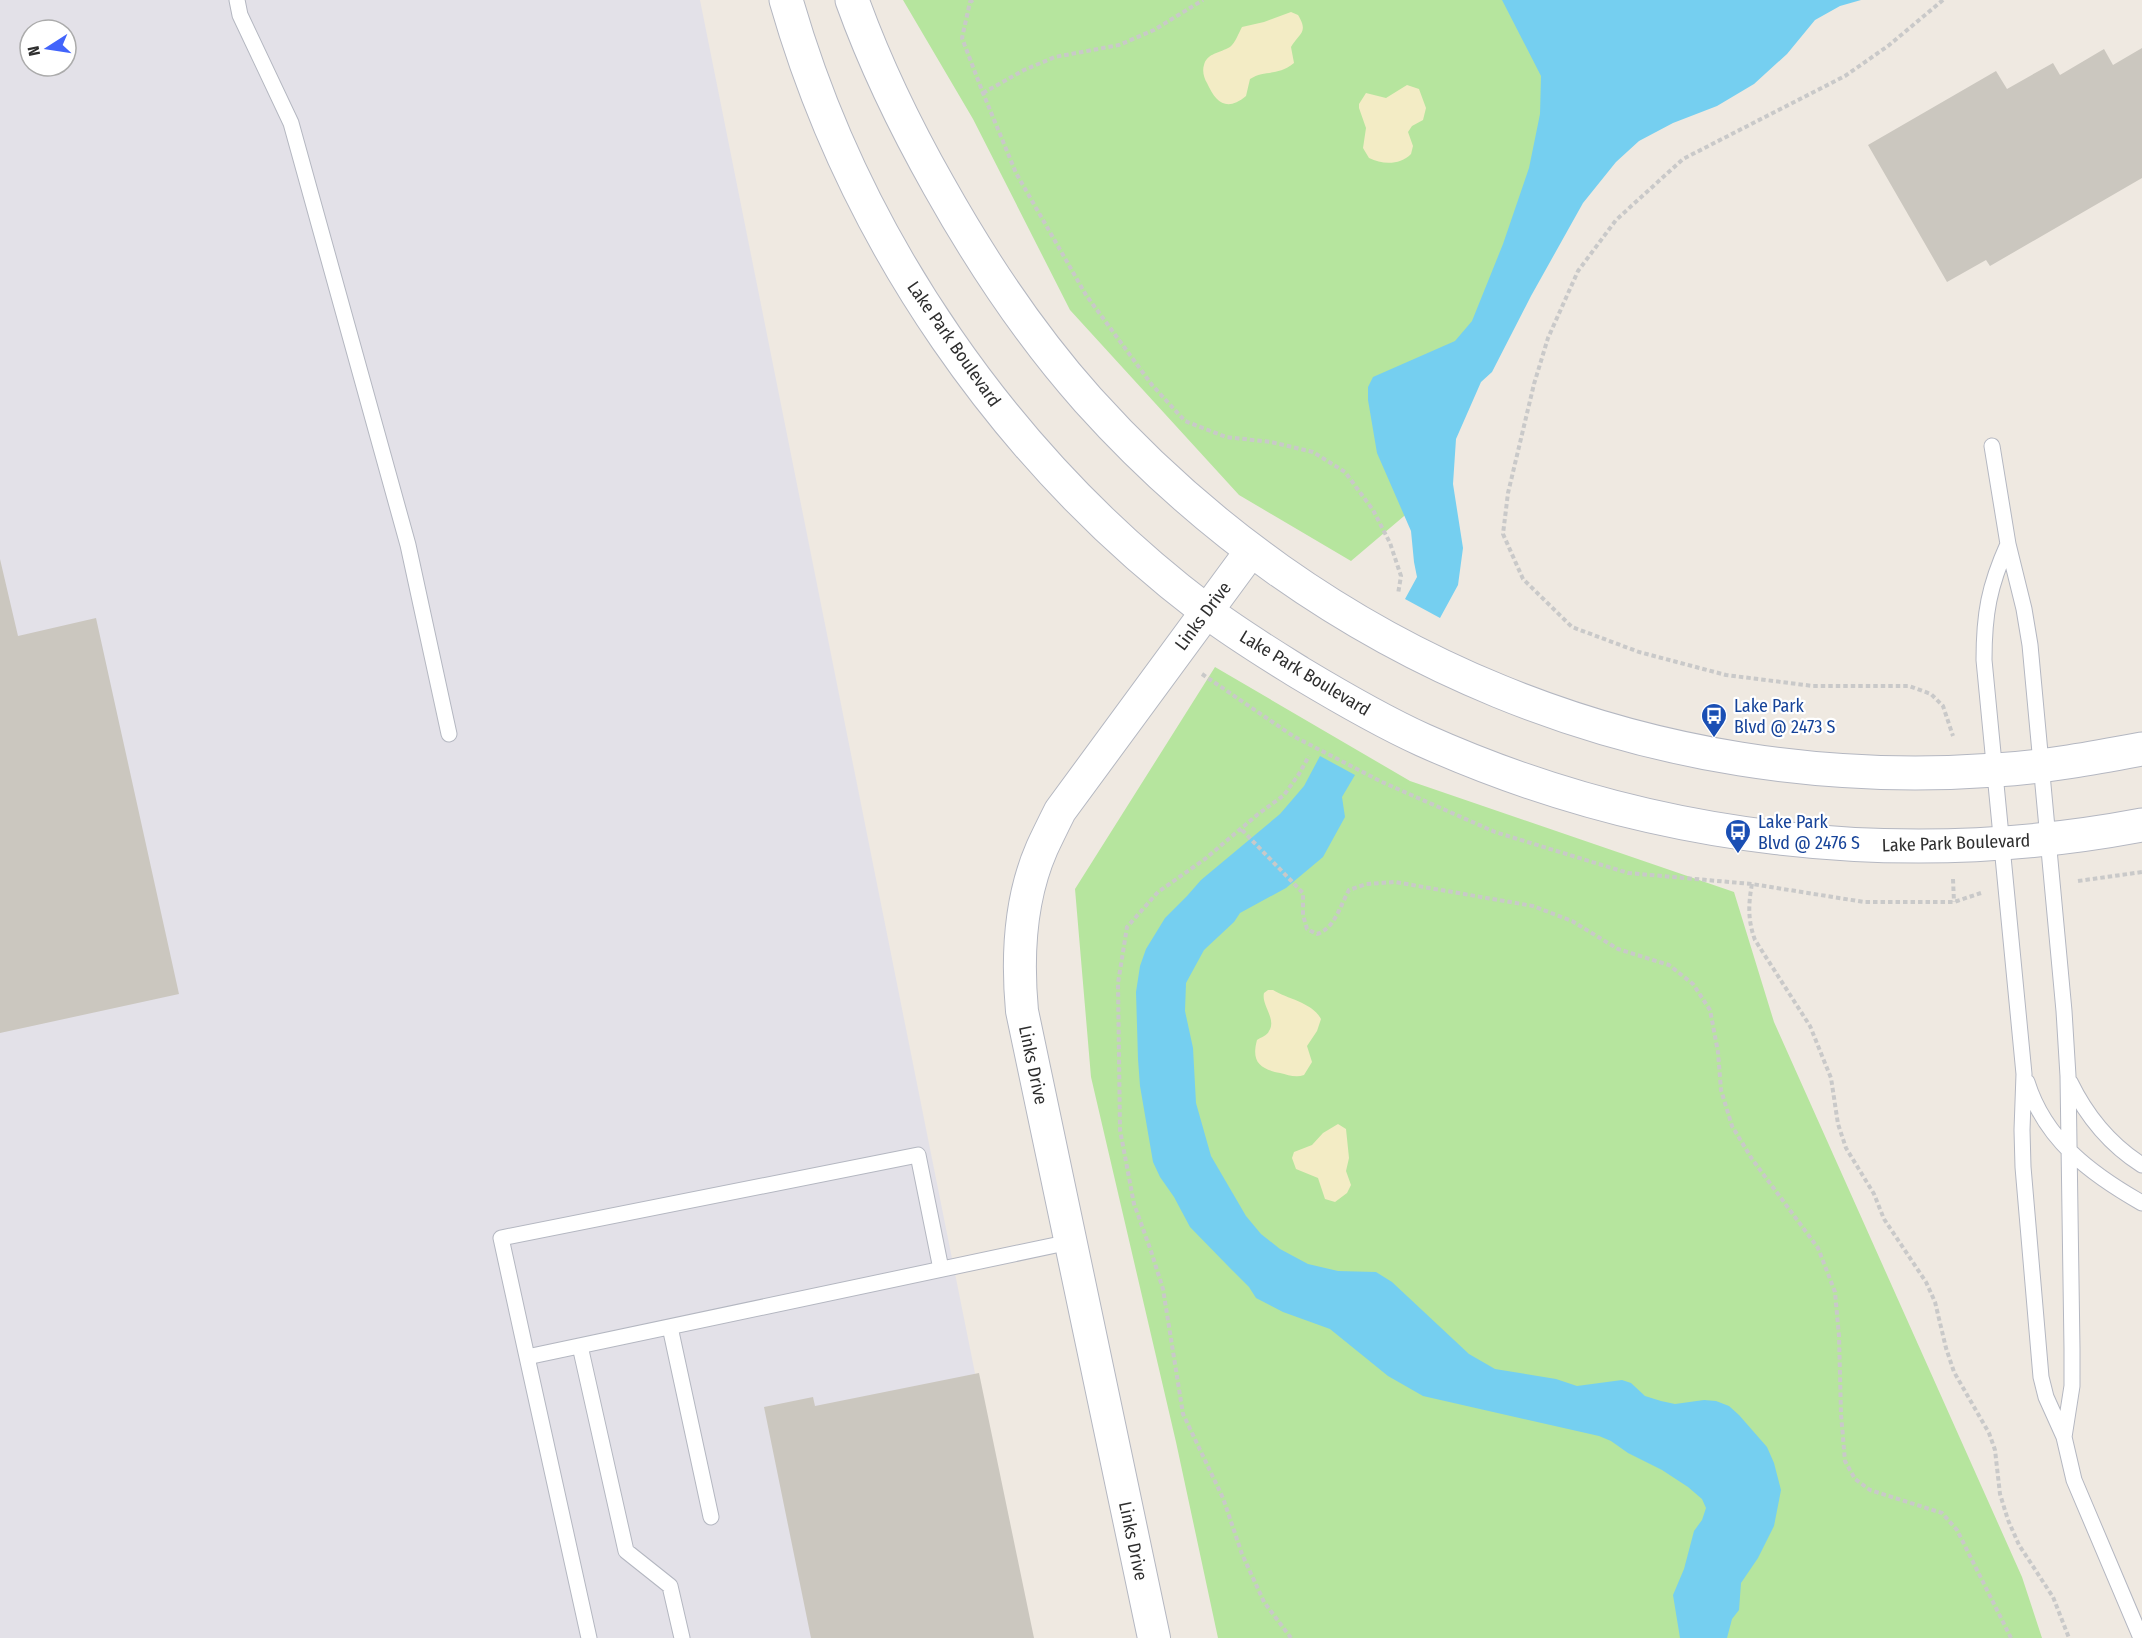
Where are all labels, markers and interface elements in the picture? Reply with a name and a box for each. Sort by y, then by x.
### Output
north arrow [18,18,78,78]
text: N [24,44,44,58]
street label: Lake Park Boulevard [902,277,1006,411]
street label: Links Drive [1170,577,1236,655]
street label: Lake Park Boulevard [1236,625,1374,721]
place label: Lake Park Blvd @ 2473 S [1734,695,1836,738]
bus stop icon: Lake Park Blvd @ 2473 S [1699,701,1729,739]
place label: Lake Park Blvd @ 2476 S [1758,811,1860,854]
bus stop icon: Lake Park Blvd @ 2476 S [1723,817,1753,855]
street label: Lake Park Boulevard [1881,829,2031,857]
street label: Links Drive [1014,1023,1052,1107]
street label: Links Drive [1114,1499,1152,1583]

